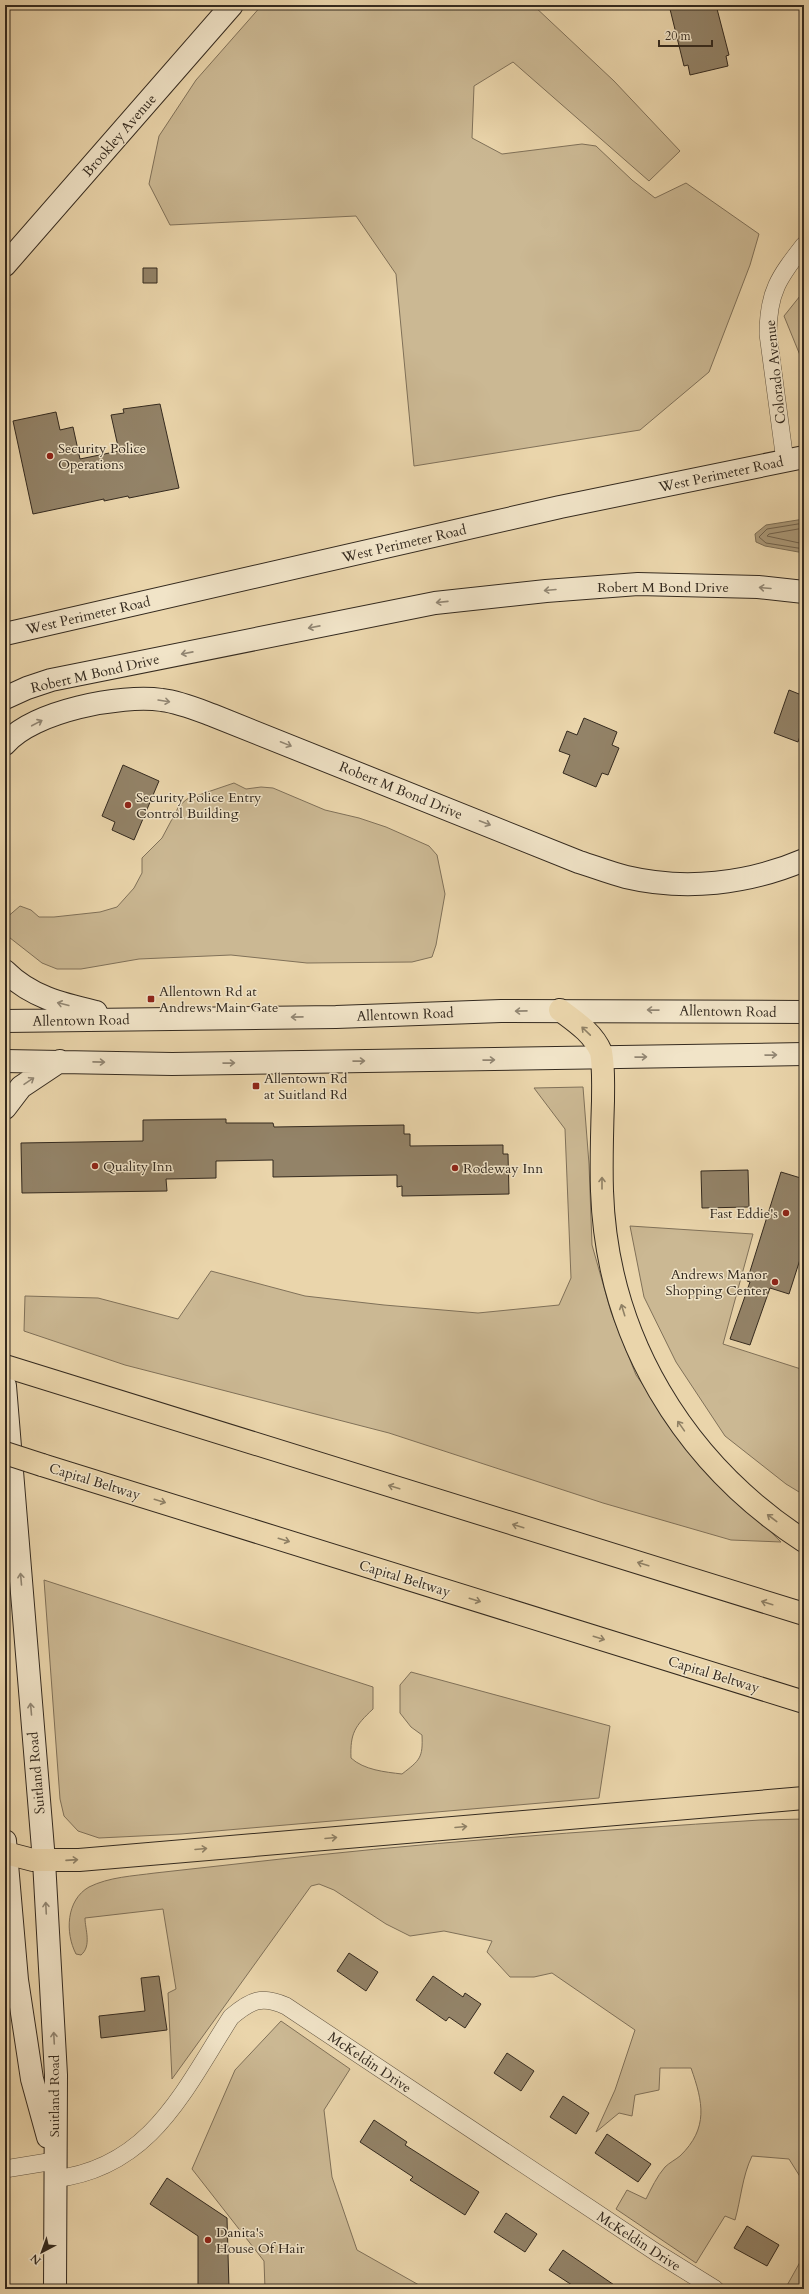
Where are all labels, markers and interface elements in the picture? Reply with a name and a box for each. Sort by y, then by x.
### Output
scale bar [659,22,712,48]
text: 20 m [665,28,692,44]
street label: Brookley Avenue [78,90,161,181]
street label: Colorado Avenue [761,319,790,425]
place label: Security Police Operations [58,439,146,474]
marker: Security Police Operations [45,451,55,461]
street label: West Perimeter Road [656,452,786,497]
street label: West Perimeter Road [339,520,469,567]
street label: Robert M Bond Drive [597,578,729,597]
one-way arrow [759,584,772,591]
one-way arrow [544,587,557,594]
street label: West Perimeter Road [23,592,153,639]
one-way arrow [436,598,449,606]
one-way arrow [308,624,321,632]
street label: Robert M Bond Drive [29,649,161,698]
one-way arrow [181,649,194,657]
one-way arrow [157,697,170,705]
one-way arrow [31,718,43,726]
one-way arrow [279,741,291,749]
street label: Robert M Bond Drive [336,757,465,824]
place label: Security Police Entry Control Building [136,788,262,823]
marker: Security Police Entry Control Building [123,800,133,810]
one-way arrow [478,819,490,827]
place label: Allentown Rd at Andrews Main Gate [159,982,278,1017]
marker: Allentown Rd at Andrews Main Gate [146,994,156,1004]
one-way arrow [57,1000,70,1008]
street label: Allentown Road [679,1001,777,1022]
street label: Allentown Road [356,1003,454,1026]
one-way arrow [647,1006,660,1014]
one-way arrow [515,1007,528,1015]
street label: Allentown Road [32,1010,130,1031]
one-way arrow [291,1013,304,1021]
one-way arrow [581,1027,591,1036]
one-way arrow [764,1051,777,1059]
one-way arrow [634,1054,647,1061]
one-way arrow [482,1056,495,1064]
one-way arrow [352,1057,365,1065]
one-way arrow [92,1058,105,1066]
one-way arrow [222,1059,235,1067]
place label: Allentown Rd at Suitland Rd [264,1069,348,1104]
one-way arrow [24,1077,35,1086]
marker: Allentown Rd at Suitland Rd [251,1081,261,1091]
place label: Quality Inn [103,1157,173,1176]
place label: Rodeway Inn [463,1159,543,1178]
marker: Quality Inn [90,1161,100,1171]
marker: Rodeway Inn [450,1163,460,1173]
one-way arrow [598,1177,606,1190]
place label: Fast Eddie's [709,1204,778,1223]
marker: Fast Eddie's [781,1208,791,1218]
place label: Andrews Manor Shopping Center [665,1265,768,1300]
marker: Andrews Manor Shopping Center [770,1277,780,1287]
one-way arrow [619,1304,626,1317]
one-way arrow [677,1421,685,1432]
street label: Capital Beltway [47,1459,143,1505]
one-way arrow [388,1483,401,1490]
one-way arrow [153,1498,166,1505]
one-way arrow [767,1514,778,1522]
one-way arrow [512,1522,525,1529]
one-way arrow [277,1537,290,1544]
street label: Capital Beltway [357,1556,453,1602]
one-way arrow [636,1560,649,1567]
one-way arrow [17,1573,24,1586]
one-way arrow [469,1596,481,1604]
one-way arrow [760,1599,773,1606]
one-way arrow [592,1635,605,1642]
street label: Capital Beltway [666,1652,762,1698]
one-way arrow [28,1703,35,1716]
street label: Suitland Road [23,1730,50,1815]
one-way arrow [454,1824,467,1831]
one-way arrow [324,1835,337,1842]
one-way arrow [194,1846,207,1853]
one-way arrow [65,1857,78,1864]
one-way arrow [43,1902,50,1915]
street label: McKeldin Drive [324,2027,415,2097]
one-way arrow [50,2032,57,2045]
street label: Suitland Road [45,2054,64,2137]
street label: McKeldin Drive [593,2207,685,2276]
place label: Danita's House Of Hair [216,2223,306,2258]
north arrow [22,2232,62,2272]
marker: Danita's House Of Hair [203,2235,213,2245]
text: N [27,2250,44,2268]

